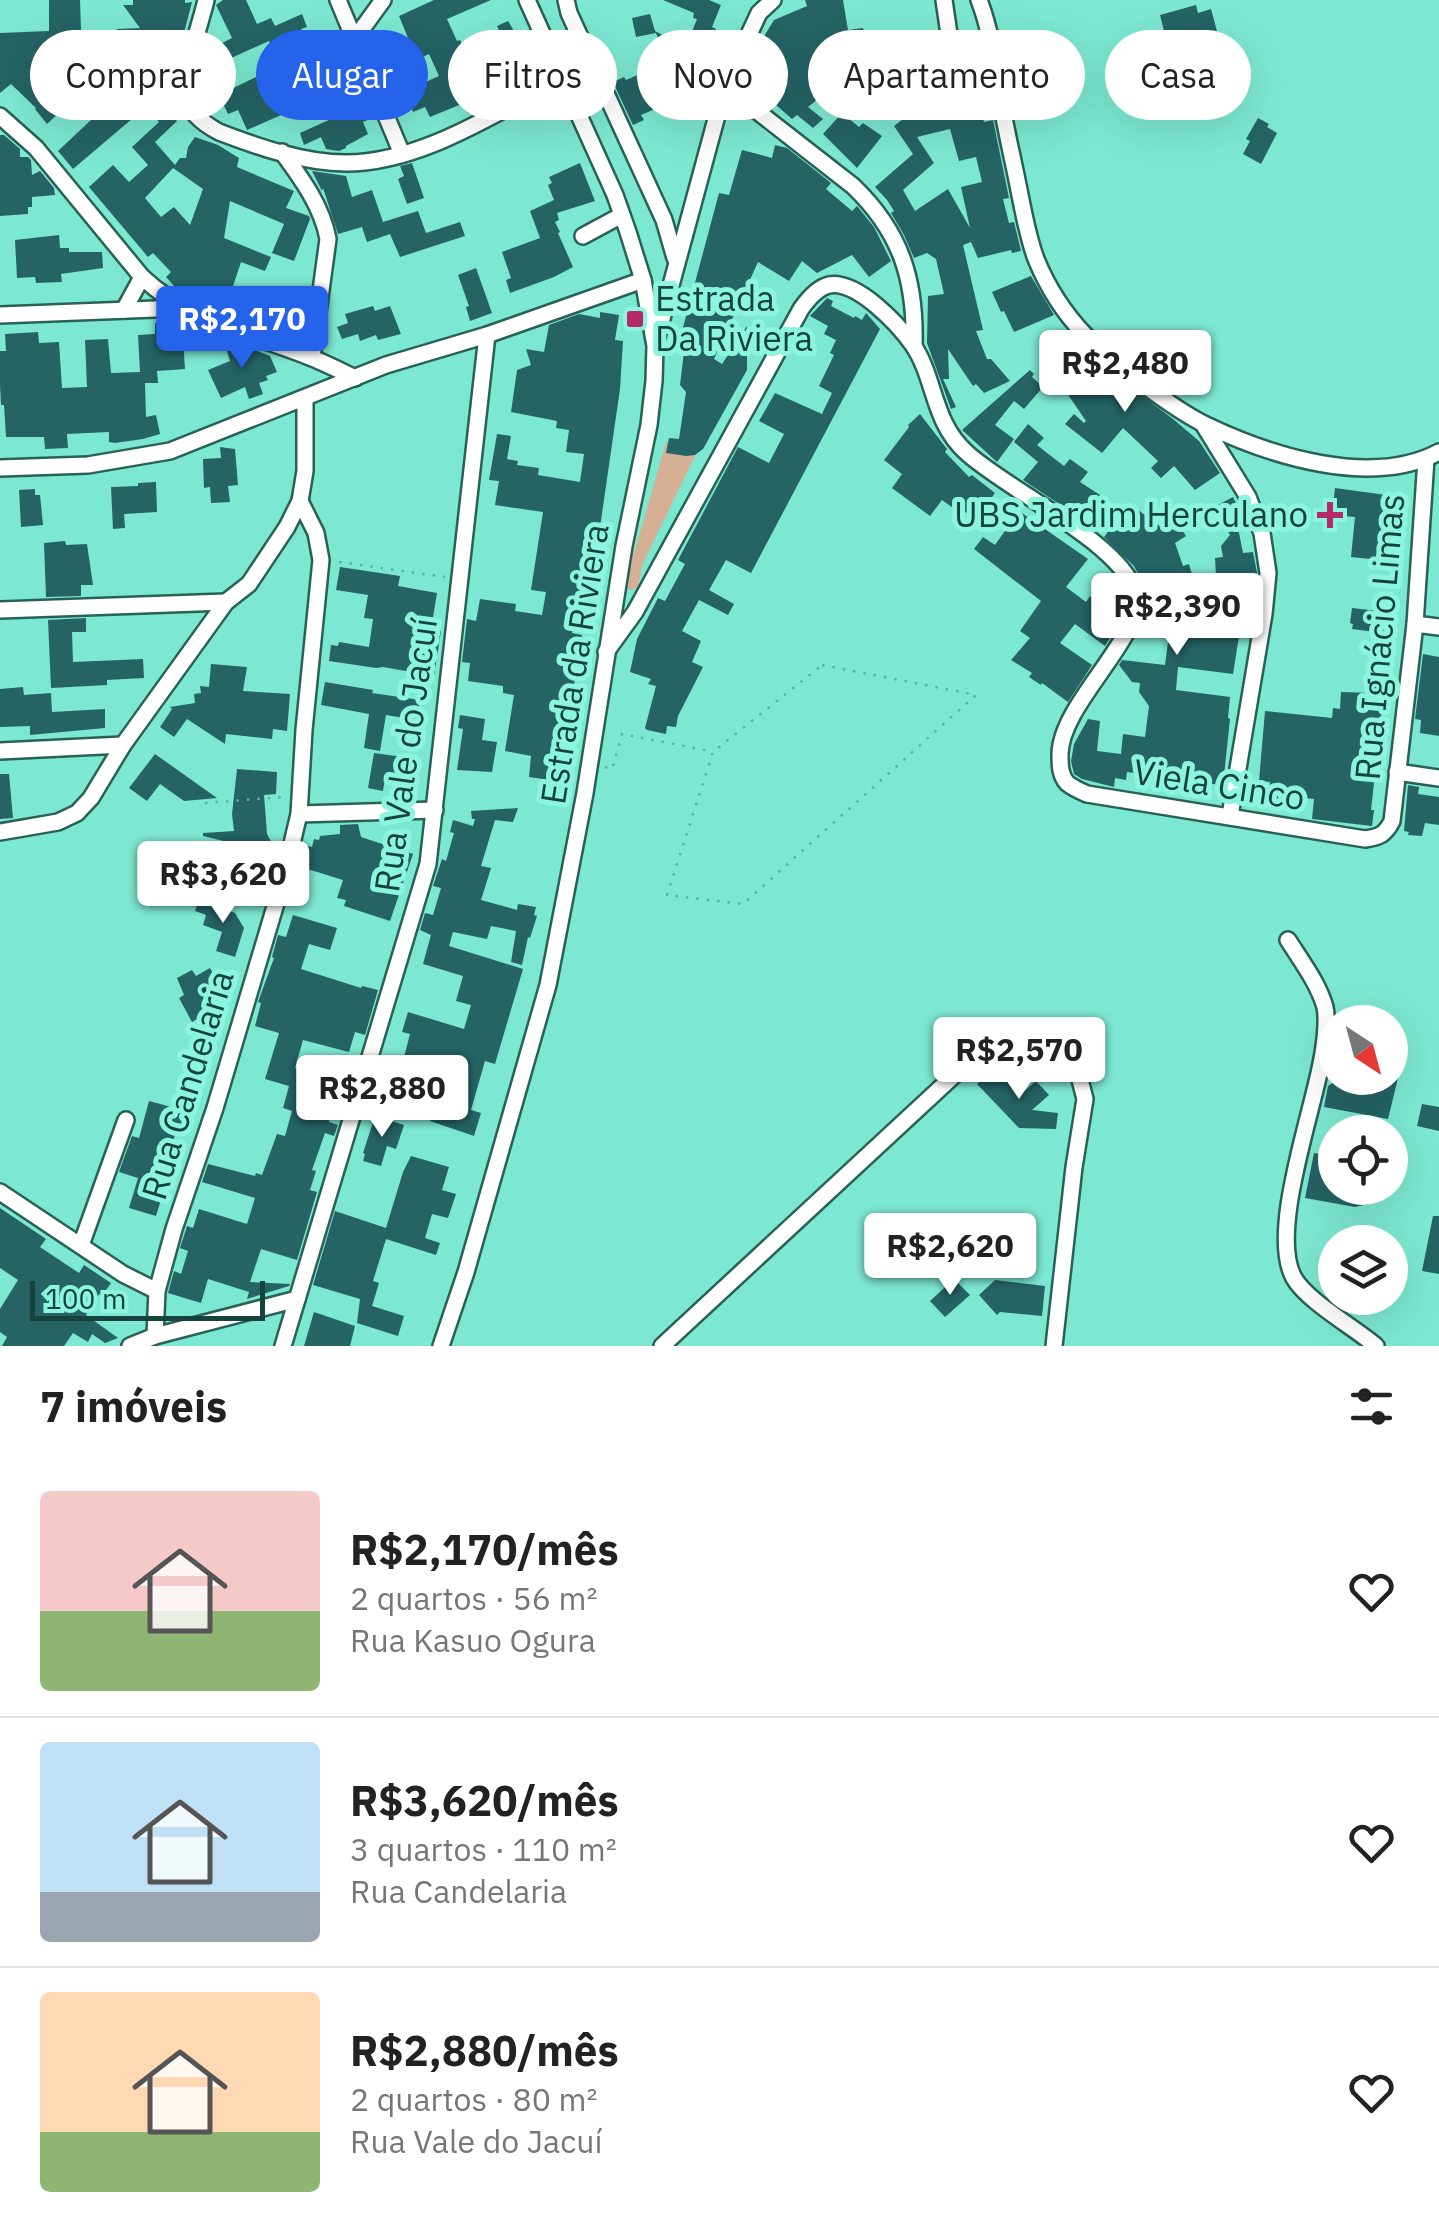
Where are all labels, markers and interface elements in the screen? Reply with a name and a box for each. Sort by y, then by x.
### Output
chip: Comprar [30,30,236,120]
chip: Alugar [256,30,428,120]
chip: Filtros [448,30,617,120]
chip: Novo [637,30,788,120]
chip: Apartamento [808,30,1085,120]
chip: Casa [1105,30,1251,120]
place label: Estrada Da Riviera [655,275,813,361]
pin: R$2,170 [150,286,334,371]
text: R$2,170 [178,297,306,339]
marker: Estrada Da Riviera [624,308,646,330]
pin: R$2,480 [1033,330,1217,415]
text: R$2,480 [1061,341,1189,383]
place label: UBS Jardim Herculano [954,491,1308,537]
street label: Rua Ignácio Limas [1344,492,1414,782]
marker: UBS Jardim Herculano [1317,502,1343,528]
street label: Estrada da Riviera [529,520,619,807]
pin: R$2,390 [1085,573,1269,658]
text: R$2,390 [1113,584,1241,626]
street label: Rua Vale do Jacuí [363,615,447,895]
street label: Viela Cinco [1130,748,1308,820]
pin: R$3,620 [131,841,315,926]
text: R$3,620 [159,852,287,894]
street label: Rua Candelaria [130,964,244,1205]
north arrow [1318,1005,1408,1095]
map controls [1318,1005,1408,1315]
pin: R$2,570 [927,1017,1111,1102]
text: R$2,570 [955,1028,1083,1070]
pin: R$2,880 [290,1055,474,1140]
text: R$2,880 [318,1066,446,1108]
button: locate [1318,1115,1408,1205]
pin: R$2,620 [858,1213,1042,1298]
text: R$2,620 [886,1224,1014,1266]
button: layers [1318,1225,1408,1315]
scale bar [30,1276,265,1320]
text: 100 m [45,1280,126,1317]
text: 7 imóveis [40,1379,227,1434]
icon: filters [1344,1379,1399,1434]
text: R$2,170/mês [350,1522,619,1577]
icon: home [120,1531,240,1651]
icon: heart [1344,1564,1399,1619]
text: 2 quartos · 56 m² [350,1577,598,1619]
text: Rua Kasuo Ogura [350,1619,596,1661]
text: R$3,620/mês [350,1773,619,1828]
icon: home [120,1782,240,1902]
icon: heart [1344,1815,1399,1870]
text: 3 quartos · 110 m² [350,1828,617,1870]
text: Rua Candelaria [350,1870,567,1912]
text: R$2,880/mês [350,2023,619,2078]
icon: home [120,2032,240,2152]
icon: heart [1344,2065,1399,2120]
text: 2 quartos · 80 m² [350,2078,598,2120]
text: Rua Vale do Jacuí [350,2120,602,2162]

